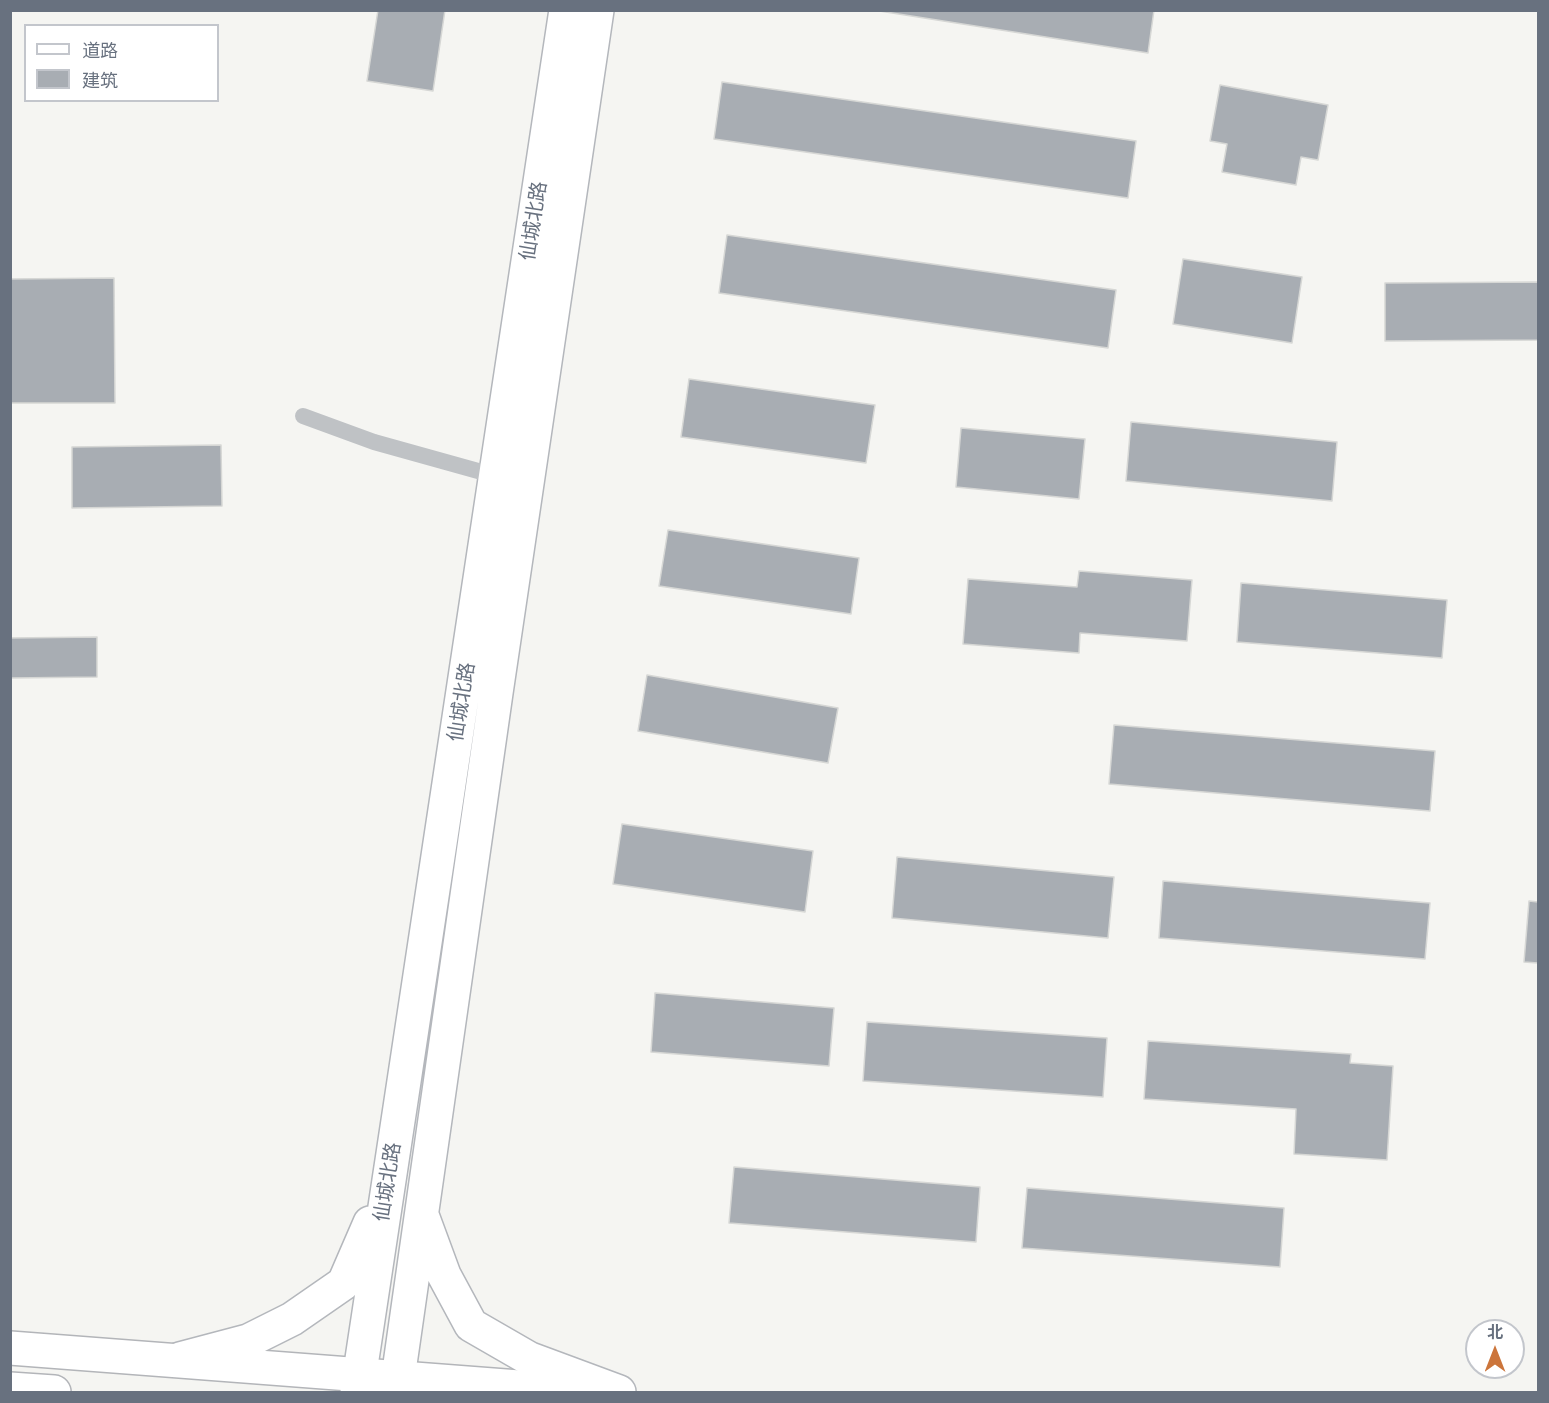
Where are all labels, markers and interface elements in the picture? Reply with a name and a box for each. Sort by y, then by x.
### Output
legend [24,24,219,102]
text: 道路 [82,40,118,62]
text: 建筑 [82,70,118,92]
street label: 仙城北路 [516,180,552,262]
street label: 仙城北路 [444,661,480,743]
street label: 仙城北路 [370,1141,406,1223]
north arrow [1465,1319,1525,1379]
text: 北 [1487,1323,1503,1342]

